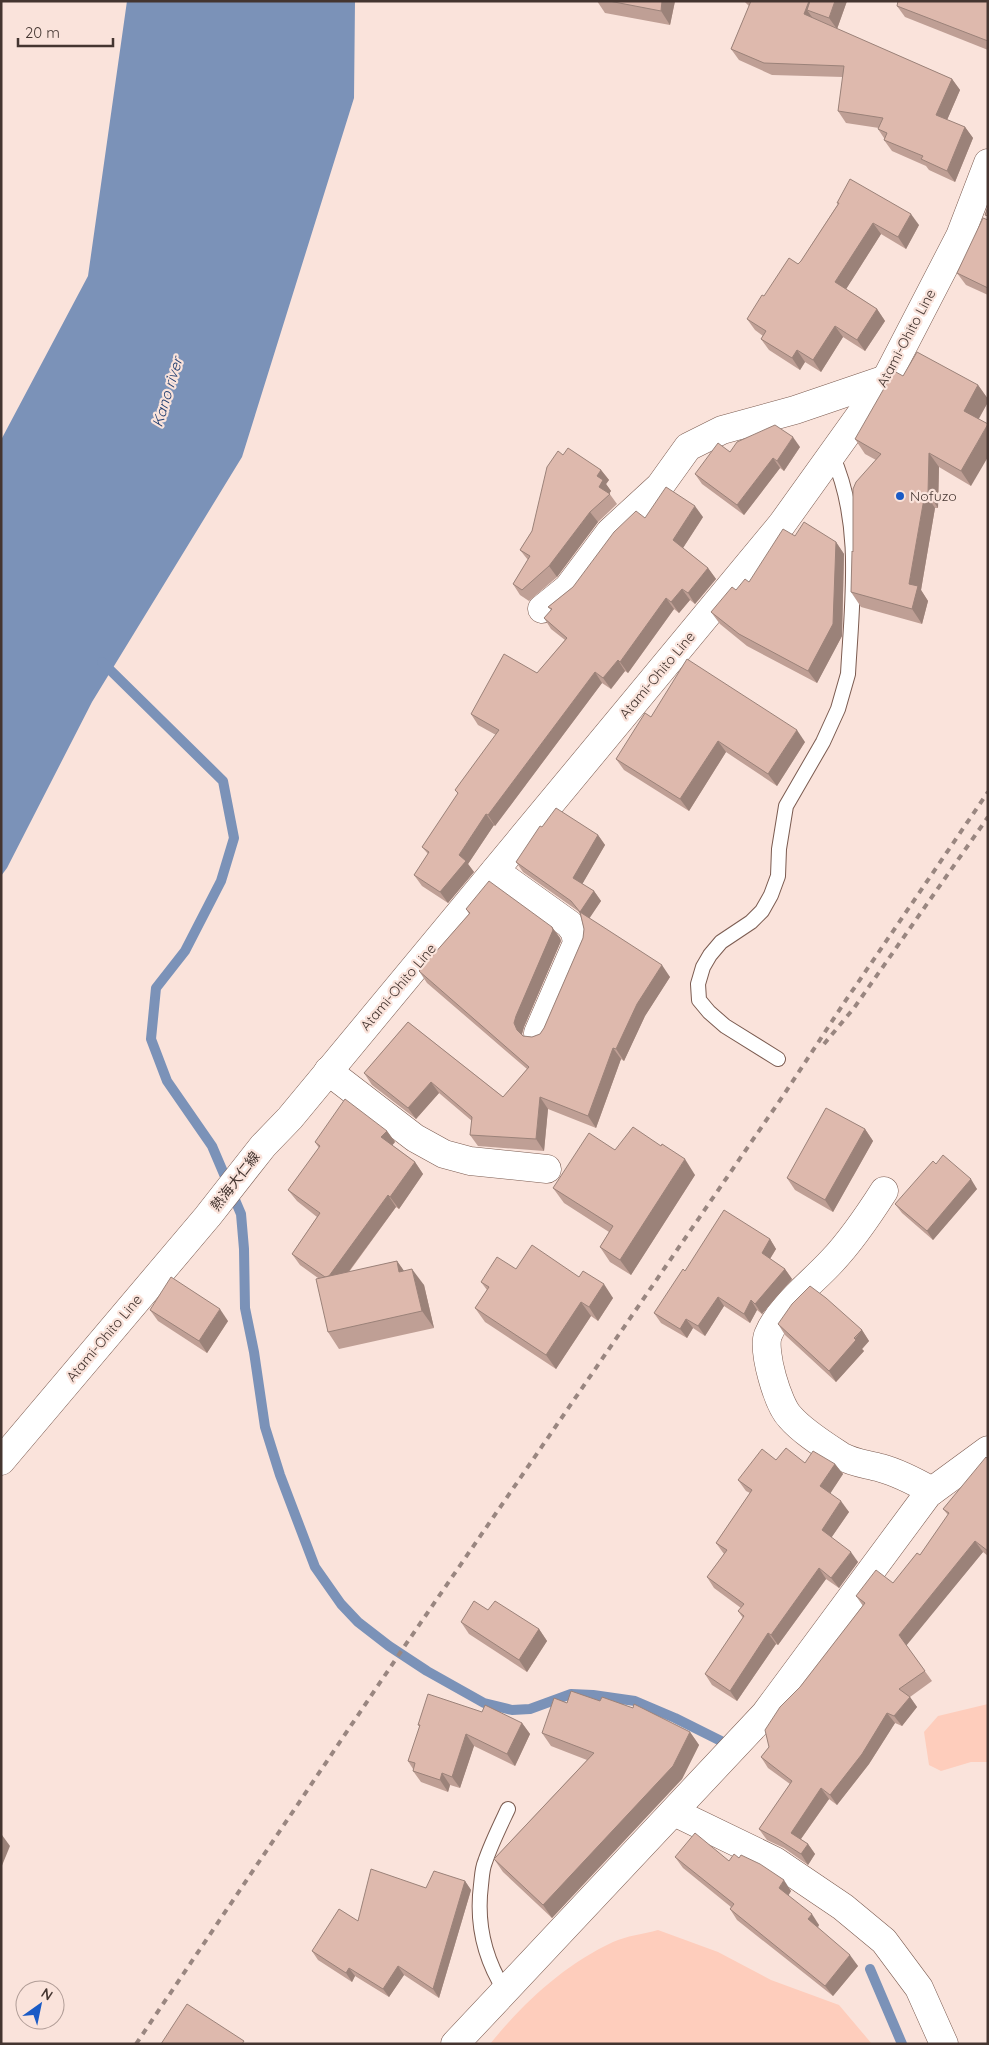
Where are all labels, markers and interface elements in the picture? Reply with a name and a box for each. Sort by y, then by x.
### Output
scale bar [18,15,112,47]
text: 20 m [25,23,60,42]
street label: Atami-Ohito Line [873,286,939,390]
water label: Kano river [147,353,187,429]
place label: Nofuzo [910,487,957,505]
marker: Nofuzo [894,490,906,502]
street label: Atami-Ohito Line [615,628,699,722]
street label: Atami-Ohito Line [356,940,440,1034]
street label: 熱海大仁線 [206,1148,264,1214]
street label: Atami-Ohito Line [62,1291,146,1385]
north arrow [15,1980,65,2030]
text: N [38,1984,56,2004]

